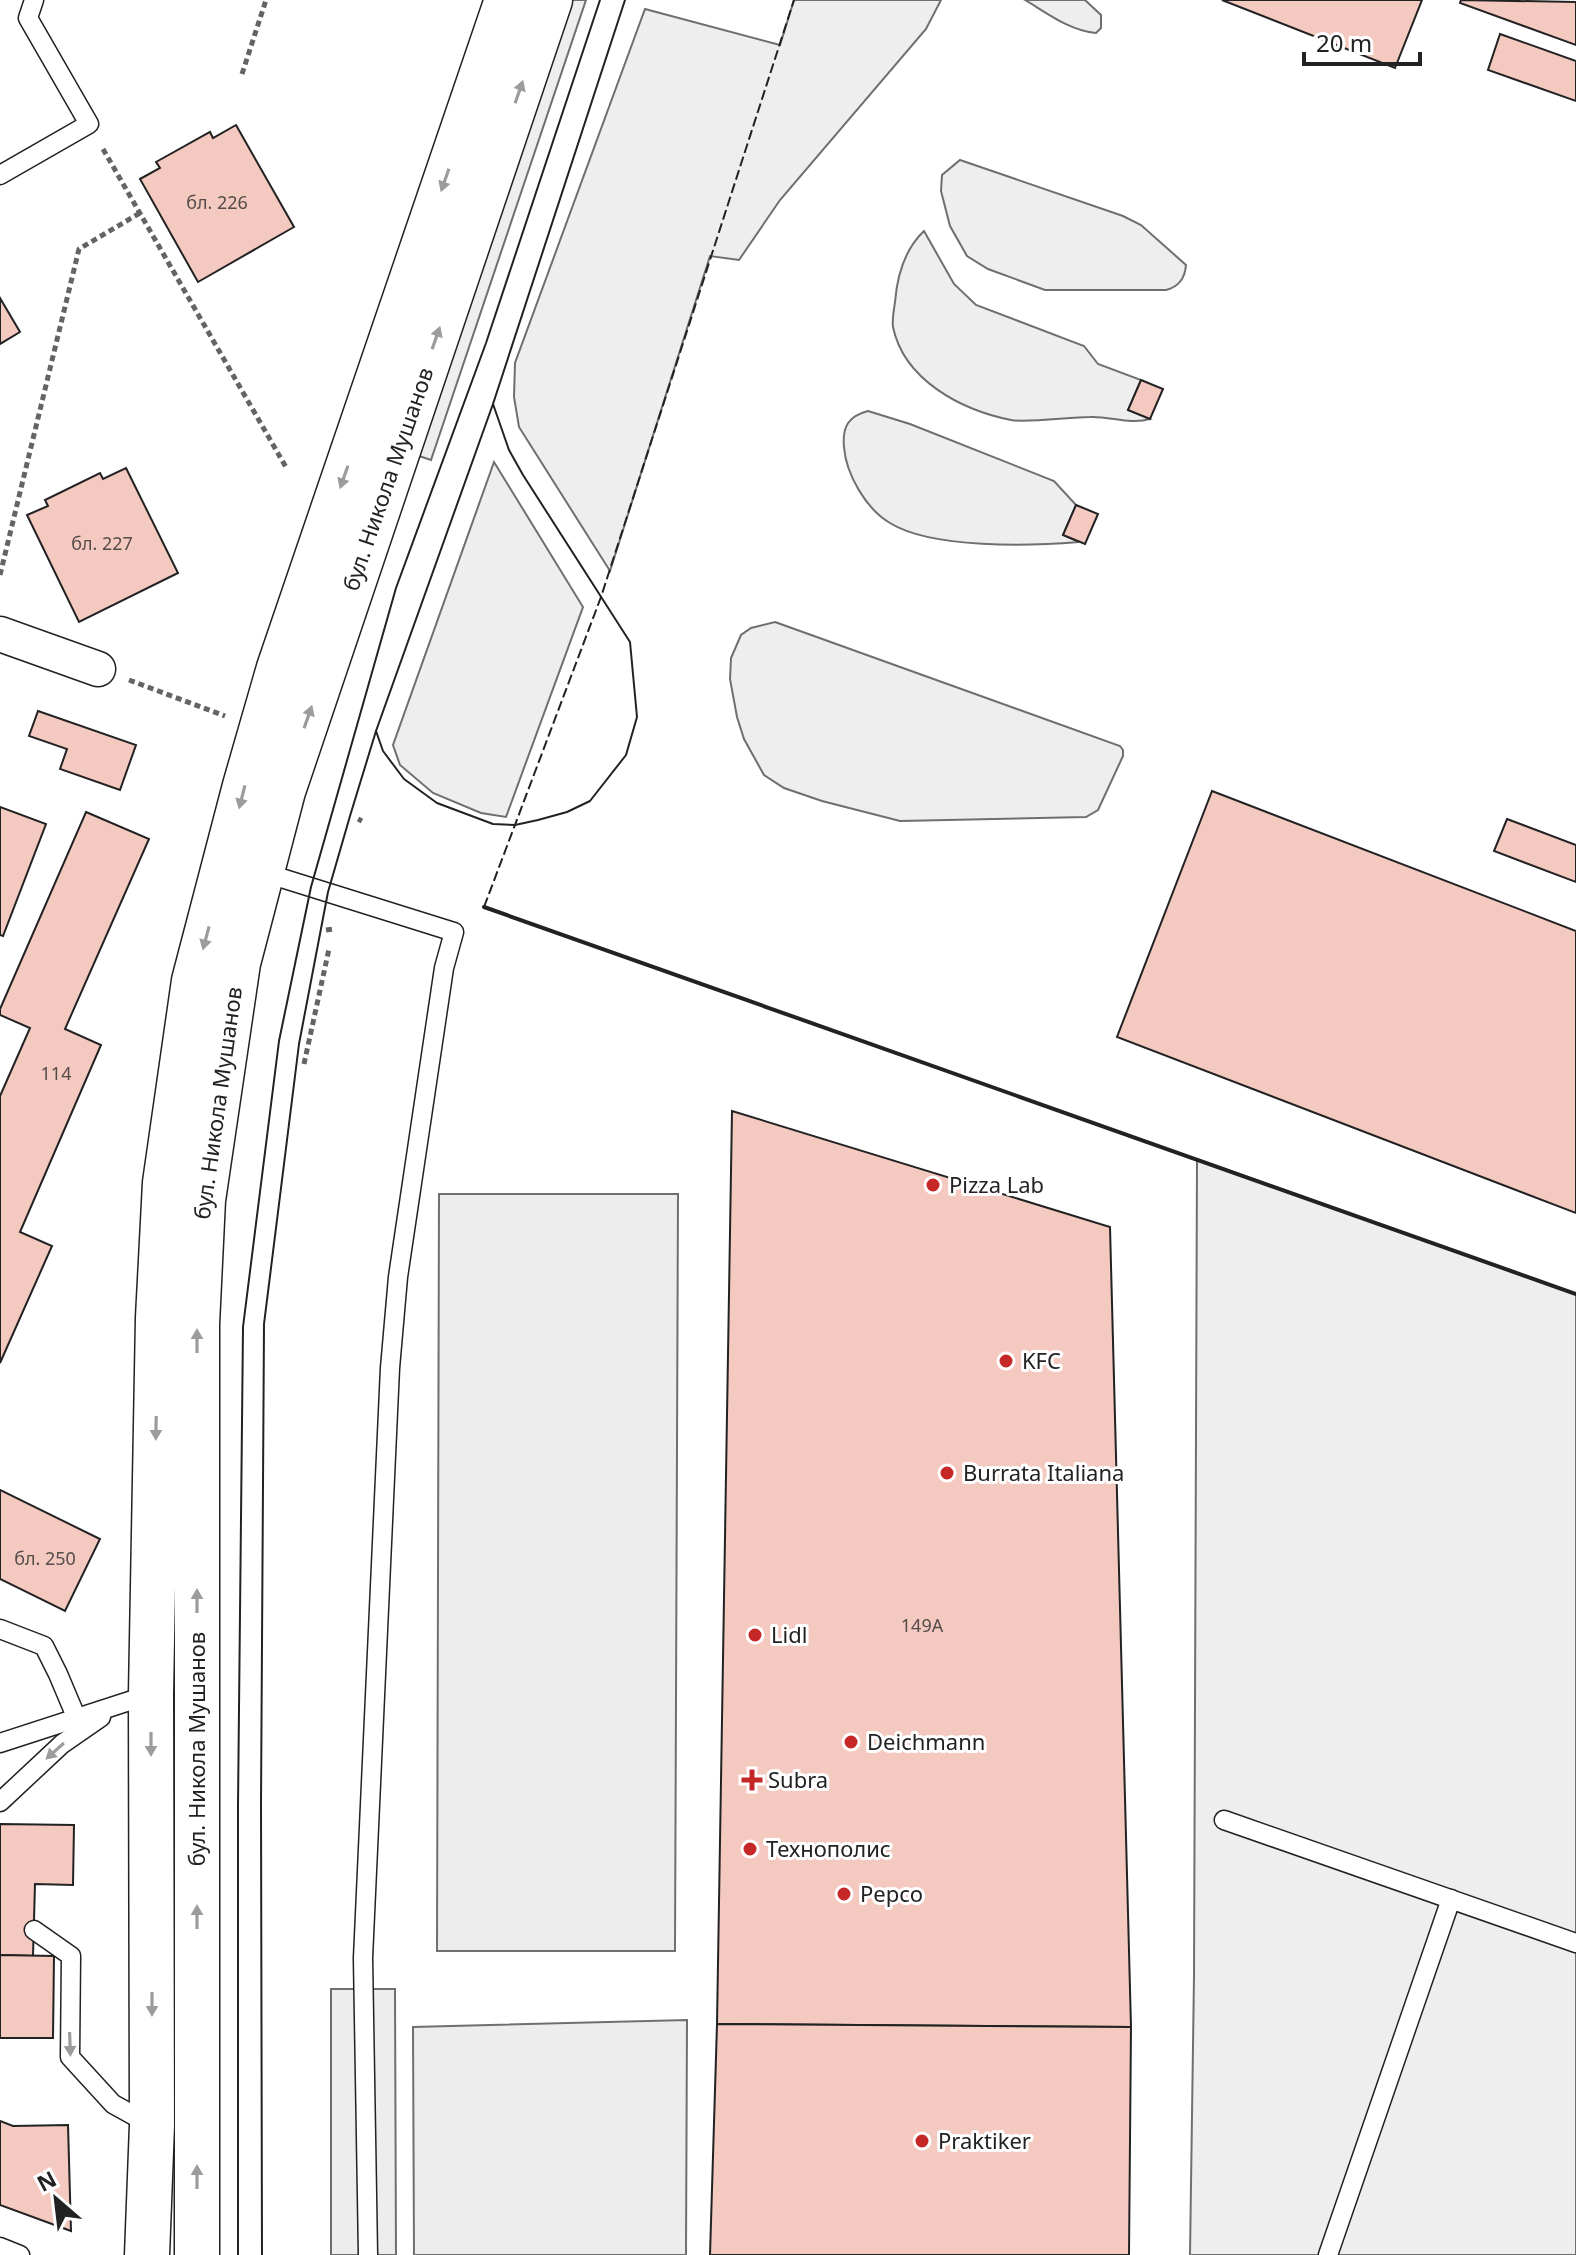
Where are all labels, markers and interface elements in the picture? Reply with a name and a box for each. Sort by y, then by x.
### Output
scale bar [1304,16,1420,66]
text: 20 m [1316,26,1372,59]
one-way arrow [514,79,526,103]
one-way arrow [439,168,451,192]
house number: бл. 226 [186,190,248,214]
one-way arrow [430,326,442,350]
street label: бул. Никола Мушанов [335,363,439,594]
one-way arrow [337,465,349,489]
house number: бл. 227 [71,531,133,555]
one-way arrow [302,704,314,728]
one-way arrow [235,785,247,810]
one-way arrow [199,925,211,950]
street label: бул. Никола Мушанов [186,985,248,1221]
house number: 114 [41,1061,71,1085]
place label: Pizza Lab [949,1169,1044,1199]
marker: Pizza Lab [924,1176,942,1194]
one-way arrow [191,1328,203,1353]
place label: KFC [1022,1345,1061,1375]
marker: KFC [997,1352,1015,1370]
one-way arrow [150,1416,162,1441]
place label: Burrata Italiana [963,1457,1124,1487]
marker: Burrata Italiana [938,1464,956,1482]
house number: бл. 250 [14,1546,76,1570]
one-way arrow [191,1588,203,1613]
house number: 149А [901,1613,944,1637]
place label: Lidl [771,1619,807,1649]
marker: Lidl [746,1626,764,1644]
street label: бул. Никола Мушанов [181,1632,211,1866]
place label: Deichmann [867,1726,985,1756]
one-way arrow [145,1732,157,1757]
marker: Deichmann [842,1733,860,1751]
one-way arrow [46,1741,65,1759]
place label: Subra [768,1764,828,1794]
marker: Subra [743,1771,761,1789]
place label: Технополис [766,1833,891,1863]
marker: Технополис [741,1840,759,1858]
place label: Pepco [860,1878,923,1908]
marker: Pepco [835,1885,853,1903]
one-way arrow [191,1904,203,1929]
one-way arrow [146,1992,158,2017]
one-way arrow [64,2032,77,2058]
place label: Praktiker [938,2125,1031,2155]
marker: Praktiker [913,2132,931,2150]
north arrow [16,2159,96,2239]
text: N [31,2163,61,2198]
one-way arrow [191,2164,203,2189]

